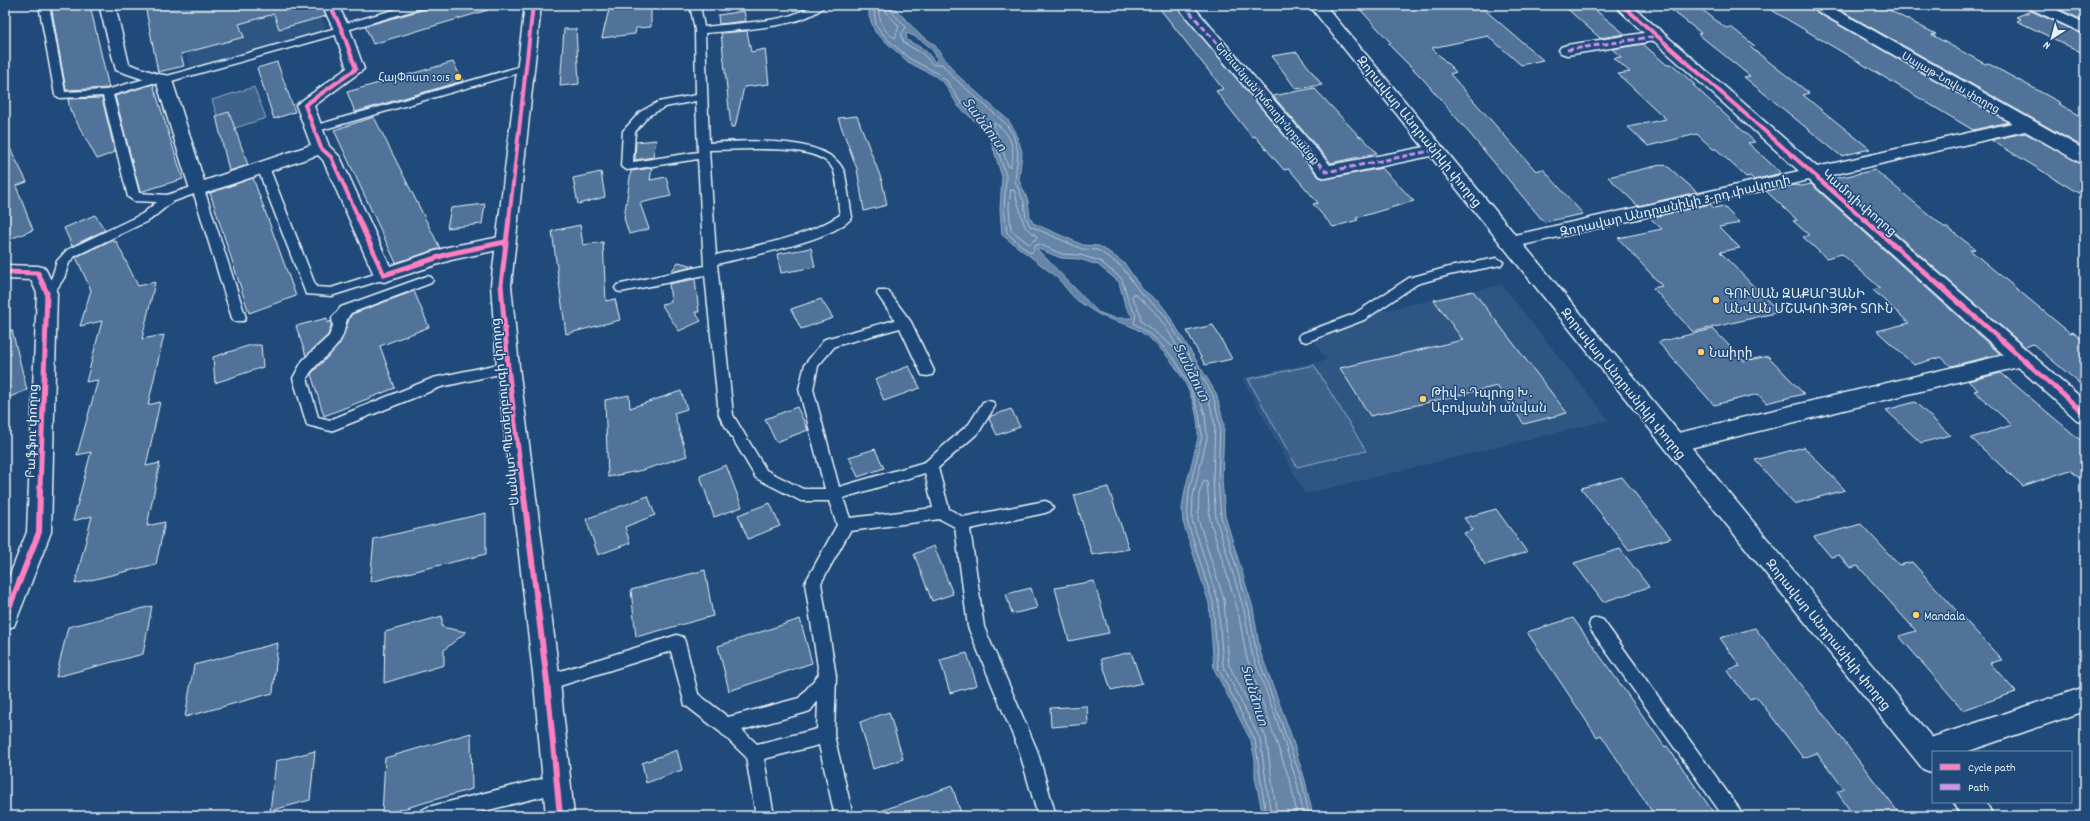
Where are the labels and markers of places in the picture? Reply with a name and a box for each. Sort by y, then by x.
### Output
place label: ՀայՓոստ 2015 [378,71,450,87]
marker: ՀայՓոստ 2015 [453,72,463,82]
place label: ԳՈՒՍԱՆ ԶԱՔԱՐՅԱՆԻ ԱՆՎԱՆ ՄՇԱԿՈՒՅԹԻ ՏՈՒՆ [1724,286,1893,320]
marker: ԳՈՒՍԱՆ ԶԱՔԱՐՅԱՆԻ ԱՆՎԱՆ ՄՇԱԿՈՒՅԹԻ ՏՈՒՆ [1711,295,1721,305]
place label: Նաիրի [1709,345,1752,364]
marker: Նաիրի [1696,347,1706,357]
place label: Թիվ 9 Դպրոց Խ․ Աբովյանի անվան [1431,385,1547,419]
marker: Թիվ 9 Դպրոց Խ․ Աբովյանի անվան [1418,394,1428,404]
place label: Mandala [1924,608,1966,627]
marker: Mandala [1911,610,1921,620]

